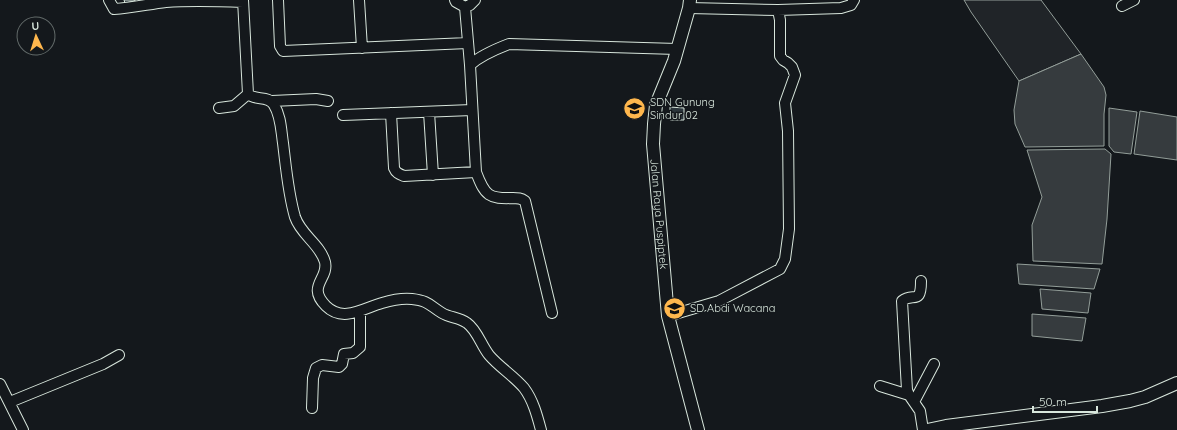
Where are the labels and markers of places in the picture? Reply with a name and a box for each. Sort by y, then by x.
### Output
school or university icon: SDN Gunung Sindur 02 [622,95,648,121]
place label: SDN Gunung Sindur 02 [650,95,715,122]
school or university icon: SD Abdi Wacana [661,295,687,321]
place label: SD Abdi Wacana [690,301,775,315]

